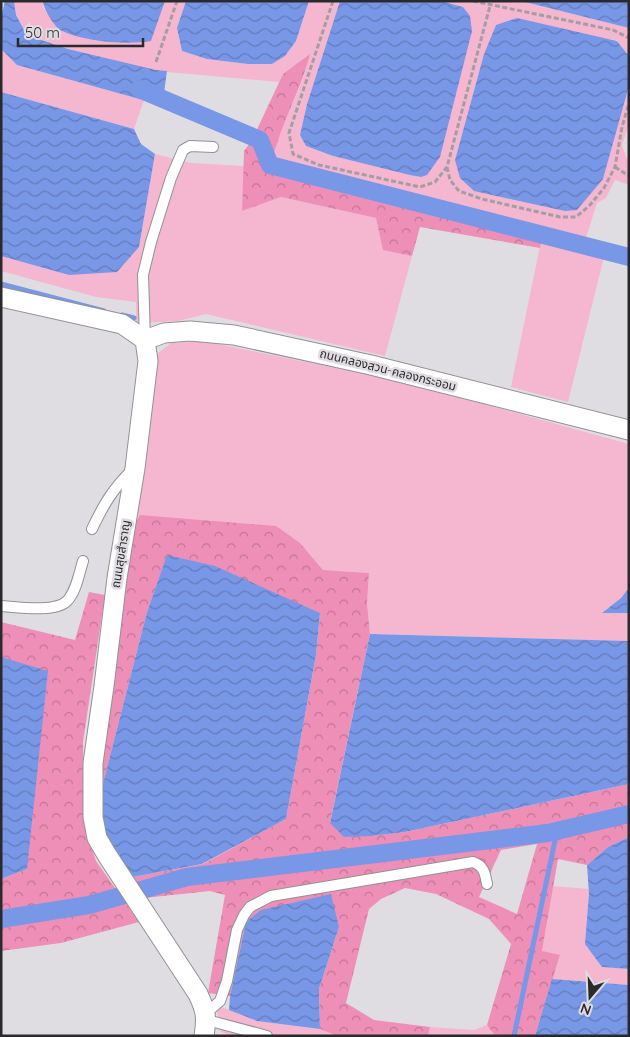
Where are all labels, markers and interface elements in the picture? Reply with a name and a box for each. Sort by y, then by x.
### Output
scale bar [18,15,142,47]
text: 50 m [25,23,60,42]
street label: ถนนคลองสวน-คลองกระออม [318,345,458,394]
street label: ถนนสุขสำราญ [108,519,133,589]
north arrow [565,972,615,1022]
text: N [578,999,594,1019]

